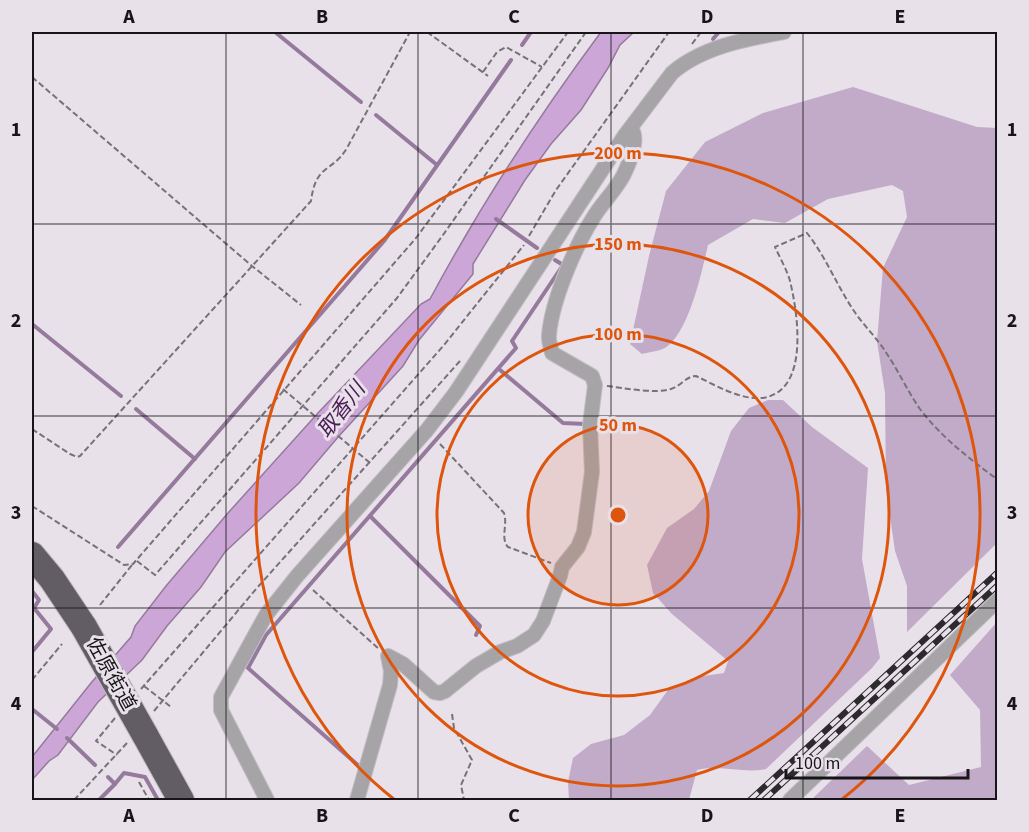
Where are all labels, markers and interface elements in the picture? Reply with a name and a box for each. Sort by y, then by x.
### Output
text: A [122,3,135,31]
text: B [316,3,328,31]
text: C [508,3,520,31]
text: D [701,3,713,31]
text: E [895,3,905,31]
text: 1 [11,116,21,144]
text: 1 [1007,116,1017,144]
text: 200 m [594,141,642,166]
text: 150 m [594,232,642,257]
text: 2 [11,307,21,335]
text: 2 [1007,307,1017,335]
text: 100 m [594,322,642,347]
water label: 取香川 [310,374,373,444]
text: 50 m [599,413,637,438]
text: 3 [11,499,21,527]
text: 3 [1007,499,1017,527]
centre of rings [608,505,628,525]
street label: 佐原街道 [79,632,143,716]
text: 4 [11,690,22,718]
text: 4 [1007,690,1018,718]
scale bar [786,742,968,780]
text: 100 m [795,751,840,776]
text: A [122,802,135,830]
text: B [316,802,328,830]
text: C [508,802,520,830]
text: D [701,802,713,830]
text: E [895,802,905,830]

